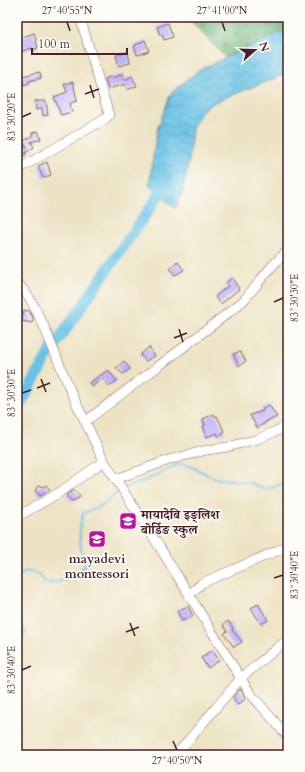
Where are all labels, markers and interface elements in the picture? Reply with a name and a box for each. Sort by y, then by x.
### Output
text: 27°40'55"N [42,4,93,18]
text: 27°41'00"N [197,4,248,18]
scale bar [32,30,127,56]
north arrow [235,30,275,70]
text: 100 m [38,36,71,52]
text: N [255,40,273,54]
text: 83°30'20"E [5,93,19,141]
text: 83°30'30"E [288,274,302,322]
text: 83°30'30"E [5,369,19,417]
place label: मायादेबि इङ्लिश बोर्डिङ स्कुल [140,506,220,539]
school or university icon: मायादेबि इङ्लिश बोर्डिङ स्कुल [118,511,138,531]
school or university icon: mayadevi montessori [87,529,107,549]
place label: mayadevi montessori [65,550,129,583]
text: 83°30'40"E [288,551,302,599]
text: 83°30'40"E [5,646,19,694]
text: 27°40'50"N [152,754,203,768]

